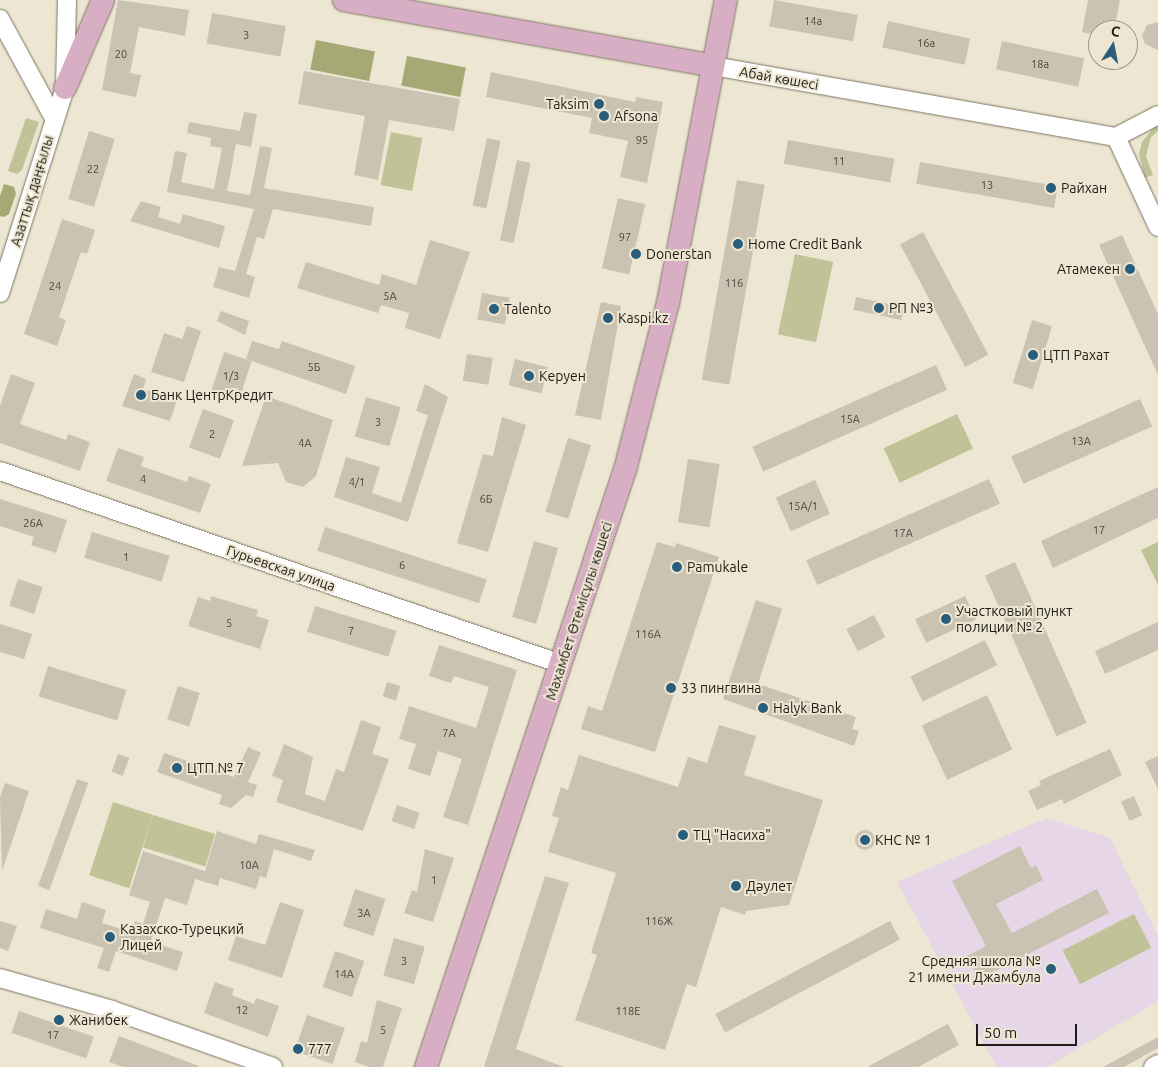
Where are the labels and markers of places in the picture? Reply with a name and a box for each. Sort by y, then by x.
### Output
place label: Taksim [546,96,589,112]
marker: Taksim [593,98,605,110]
place label: Afsona [614,108,658,124]
marker: Afsona [598,110,610,122]
place label: Райхан [1061,180,1107,196]
marker: Райхан [1045,182,1057,194]
place label: Home Credit Bank [748,236,862,252]
marker: Home Credit Bank [732,238,744,250]
place label: Donerstan [646,246,712,262]
marker: Donerstan [630,248,642,260]
place label: Атамекен [1057,261,1120,277]
marker: Атамекен [1124,263,1136,275]
place label: РП №3 [889,300,934,316]
place label: Talento [504,301,551,317]
marker: РП №3 [873,302,885,314]
marker: Talento [488,303,500,315]
place label: Kaspi.kz [618,310,668,326]
marker: Kaspi.kz [602,312,614,324]
place label: ЦТП Рахат [1043,347,1109,363]
marker: ЦТП Рахат [1027,349,1039,361]
place label: Керуен [539,368,586,384]
marker: Керуен [523,370,535,382]
place label: Банк ЦентрКредит [151,387,273,403]
marker: Банк ЦентрКредит [135,389,147,401]
place label: Pamukale [687,559,748,575]
marker: Pamukale [671,561,683,573]
place label: Участковый пункт полиции № 2 [956,603,1072,636]
marker: Участковый пункт полиции № 2 [940,613,952,625]
place label: 33 пингвина [681,680,762,696]
marker: 33 пингвина [665,682,677,694]
place label: Halyk Bank [773,700,842,716]
marker: Halyk Bank [757,702,769,714]
place label: ЦТП № 7 [187,760,244,776]
marker: ЦТП № 7 [171,762,183,774]
place label: ТЦ "Насиха" [693,827,771,843]
marker: ТЦ "Насиха" [677,829,689,841]
place label: КНС № 1 [875,832,932,848]
marker: КНС № 1 [859,834,871,846]
place label: Дәулет [746,878,792,894]
marker: Дәулет [730,880,742,892]
place label: Казахско-Турецкий Лицей [120,921,244,954]
marker: Казахско-Турецкий Лицей [104,931,116,943]
place label: Средняя школа № 21 имени Джамбула [908,953,1041,986]
marker: Средняя школа № 21 имени Джамбула [1045,963,1057,975]
place label: Жанибек [69,1012,128,1028]
marker: Жанибек [53,1014,65,1026]
place label: 777 [308,1041,332,1057]
marker: 777 [292,1043,304,1055]

